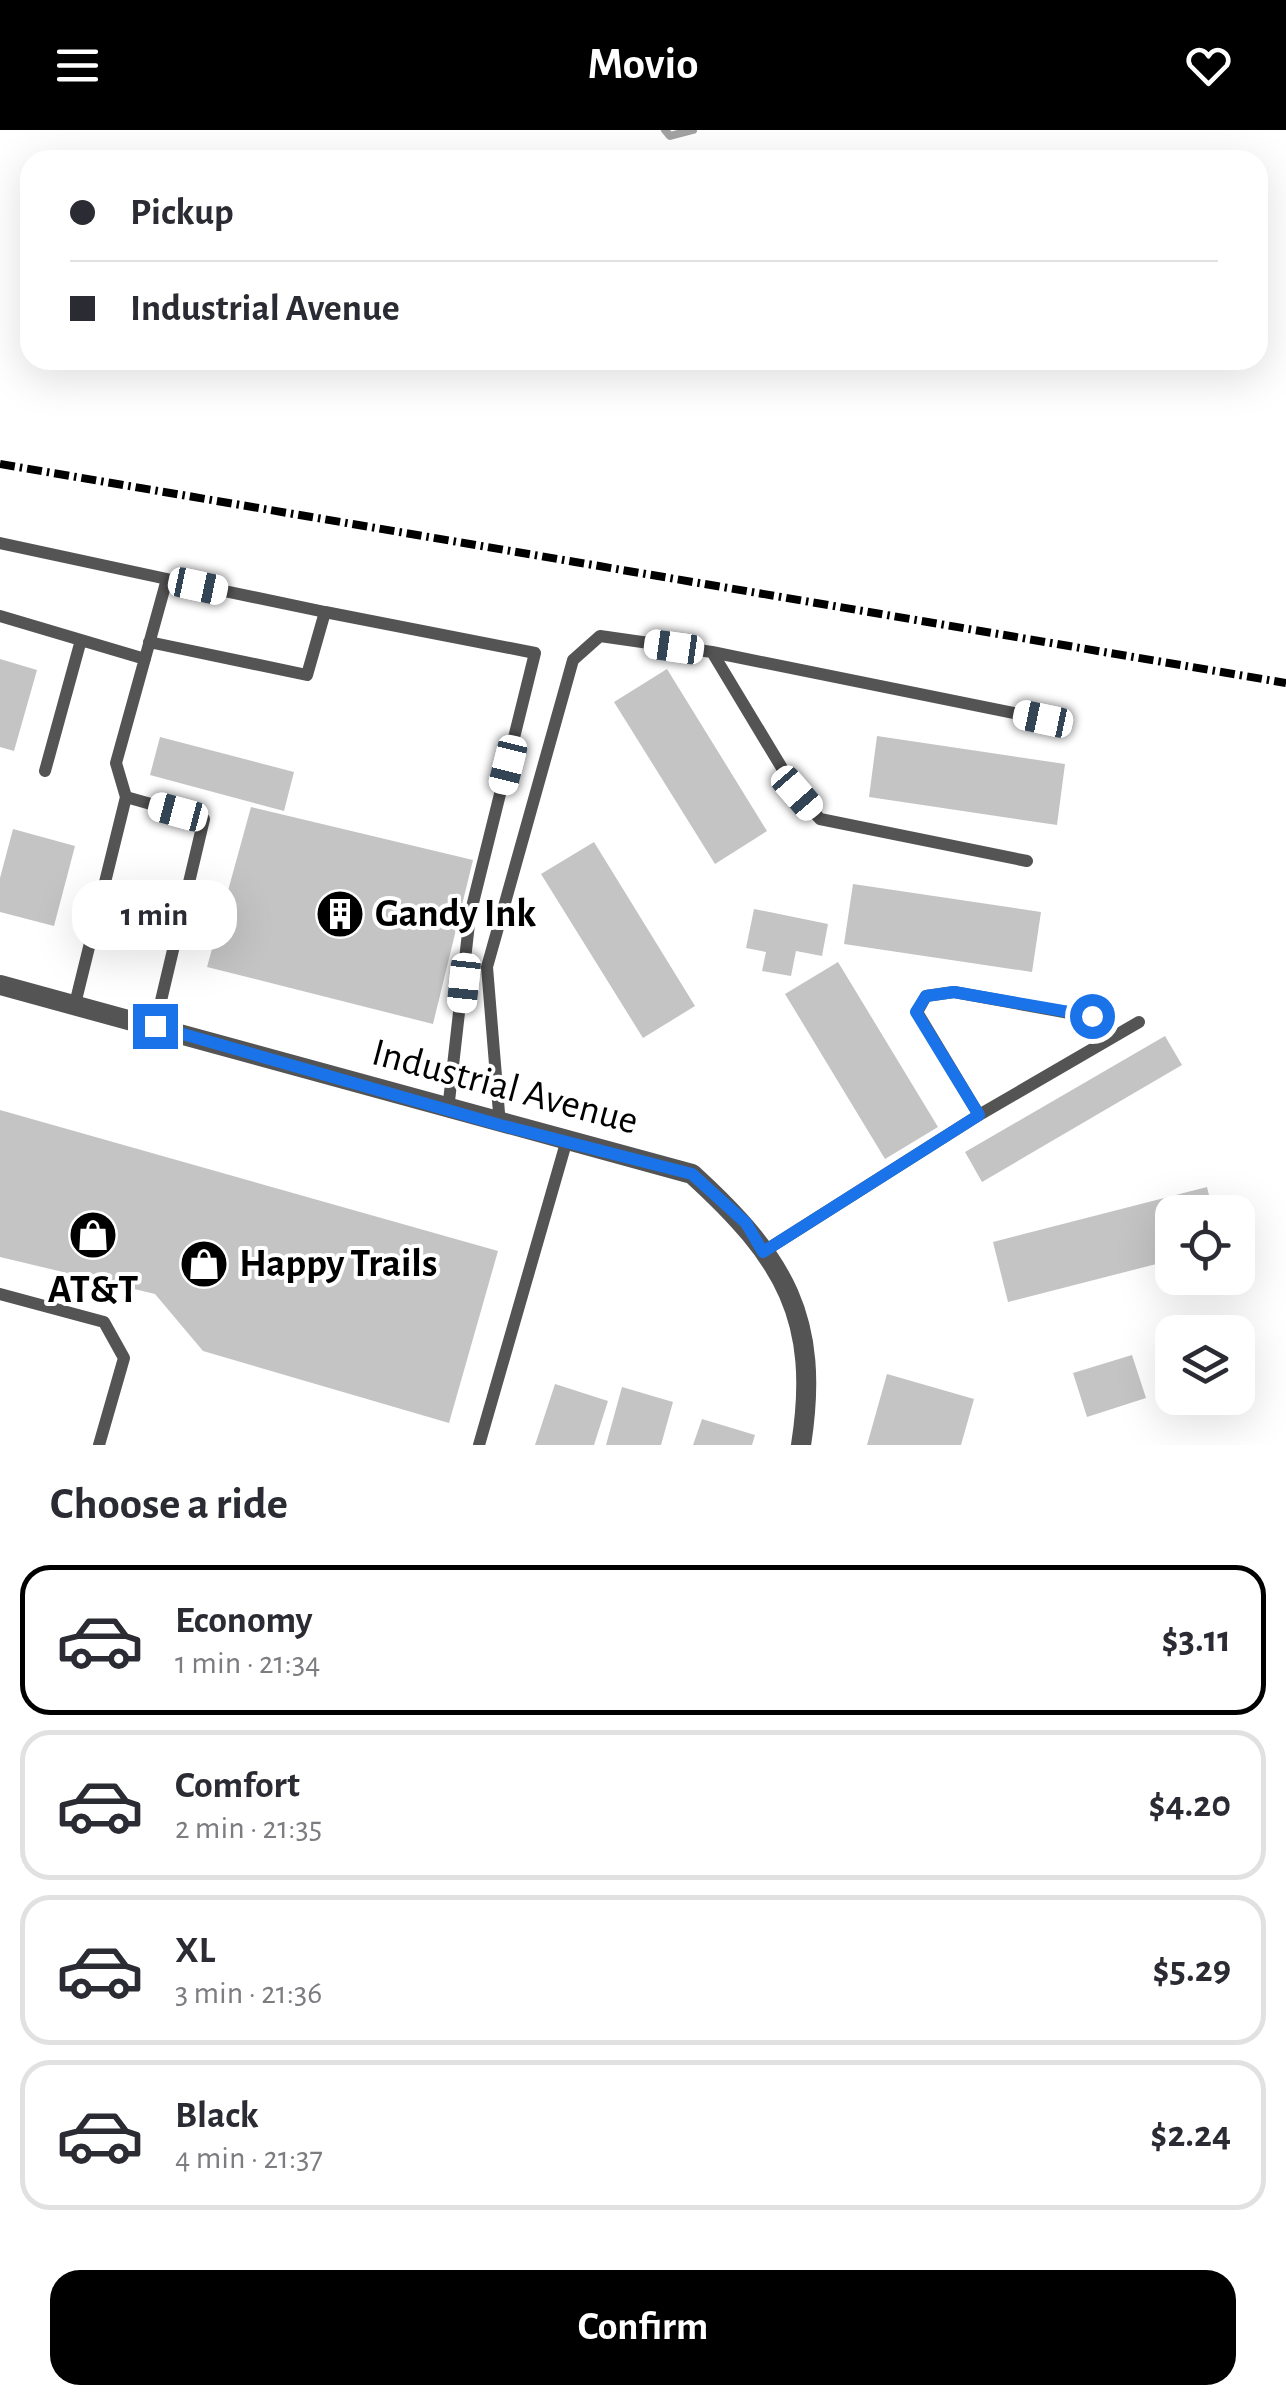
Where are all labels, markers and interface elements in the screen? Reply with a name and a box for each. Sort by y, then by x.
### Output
icon: menu [50,38,105,93]
icon: heart [1181,38,1236,93]
text: Movio [588,42,698,87]
text: Pickup [130,194,234,232]
text: Industrial Avenue [130,290,400,328]
car [166,565,230,607]
car [642,628,706,666]
car [1011,698,1075,740]
car [486,732,530,798]
car [766,761,828,825]
car [145,790,211,834]
callout: 1 min [72,881,238,951]
building icon: Gandy Ink [314,888,366,940]
place label: Gandy Ink [375,894,536,934]
text: 1 min [121,899,188,931]
car [446,952,482,1014]
route start [1070,994,1115,1039]
route end [133,1004,178,1049]
street label: Industrial Avenue [368,1032,642,1142]
map controls [1155,1195,1255,1415]
button: locate [1155,1195,1255,1295]
shop icon: AT&T [67,1209,119,1261]
shop icon: Happy Trails [178,1238,230,1290]
place label: Happy Trails [239,1244,437,1284]
place label: AT&T [48,1270,138,1310]
button: layers [1155,1315,1255,1415]
text: Choose a ride [50,1482,288,1527]
icon: car [55,1595,145,1685]
text: Economy [175,1602,313,1640]
text: $3.11 [1161,1621,1231,1659]
text: 1 min · 21:34 [175,1647,321,1679]
icon: car [55,1760,145,1850]
text: Comfort [175,1767,300,1805]
text: $4.20 [1148,1786,1231,1824]
text: 2 min · 21:35 [175,1812,322,1844]
icon: car [55,1925,145,2015]
text: XL [175,1932,215,1970]
text: $5.29 [1153,1951,1231,1989]
text: 3 min · 21:36 [175,1977,322,2009]
icon: car [55,2090,145,2180]
text: Black [175,2097,259,2135]
text: $2.24 [1150,2116,1231,2154]
text: 4 min · 21:37 [175,2142,323,2174]
button: Confirm [50,2270,1236,2385]

